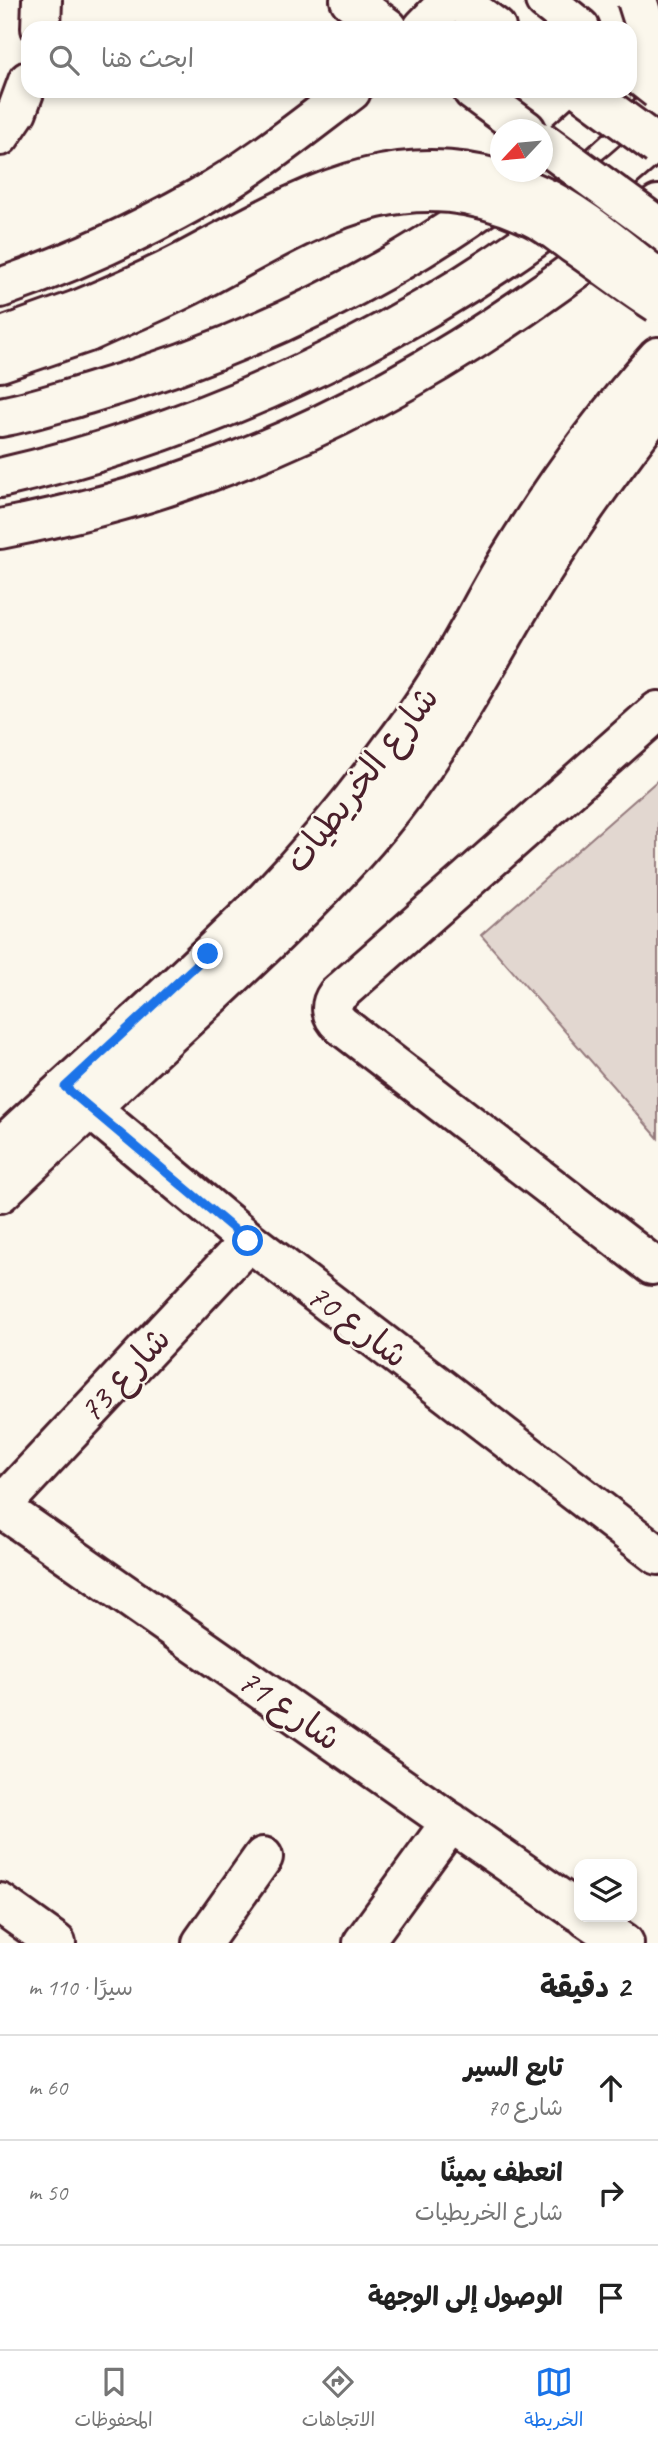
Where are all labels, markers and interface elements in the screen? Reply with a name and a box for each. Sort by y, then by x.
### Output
search box [21,21,637,98]
icon: search [45,41,83,79]
text: ابحث هنا [101,42,194,75]
north arrow [490,119,553,182]
street label: شارع الخريطيات [274,677,450,883]
route end [192,938,223,969]
route start [232,1225,263,1256]
street label: شارع 70 [297,1273,417,1380]
street label: شارع 73 [68,1317,182,1433]
street label: شارع 71 [228,1658,350,1763]
map controls [574,1859,637,1922]
button: layers [574,1859,637,1922]
text: 2 دقيقة [540,1968,630,2006]
text: سيرًا · 110 m [28,1973,133,2002]
text: تابع السير [464,2051,563,2084]
icon: ahead [592,2069,630,2107]
text: 60 m [28,2073,67,2102]
text: شارع 70 [487,2093,563,2122]
text: انعطف يمينًا [441,2156,563,2189]
icon: right [592,2174,630,2212]
text: 50 m [28,2178,67,2207]
text: شارع الخريطيات [415,2198,563,2227]
icon: arrive [592,2279,630,2317]
text: الوصول إلى الوجهة [368,2280,563,2313]
tab: المحفوظات [75,2363,153,2436]
tab: الاتجاهات [302,2363,375,2436]
tab: الخريطة [524,2363,583,2436]

